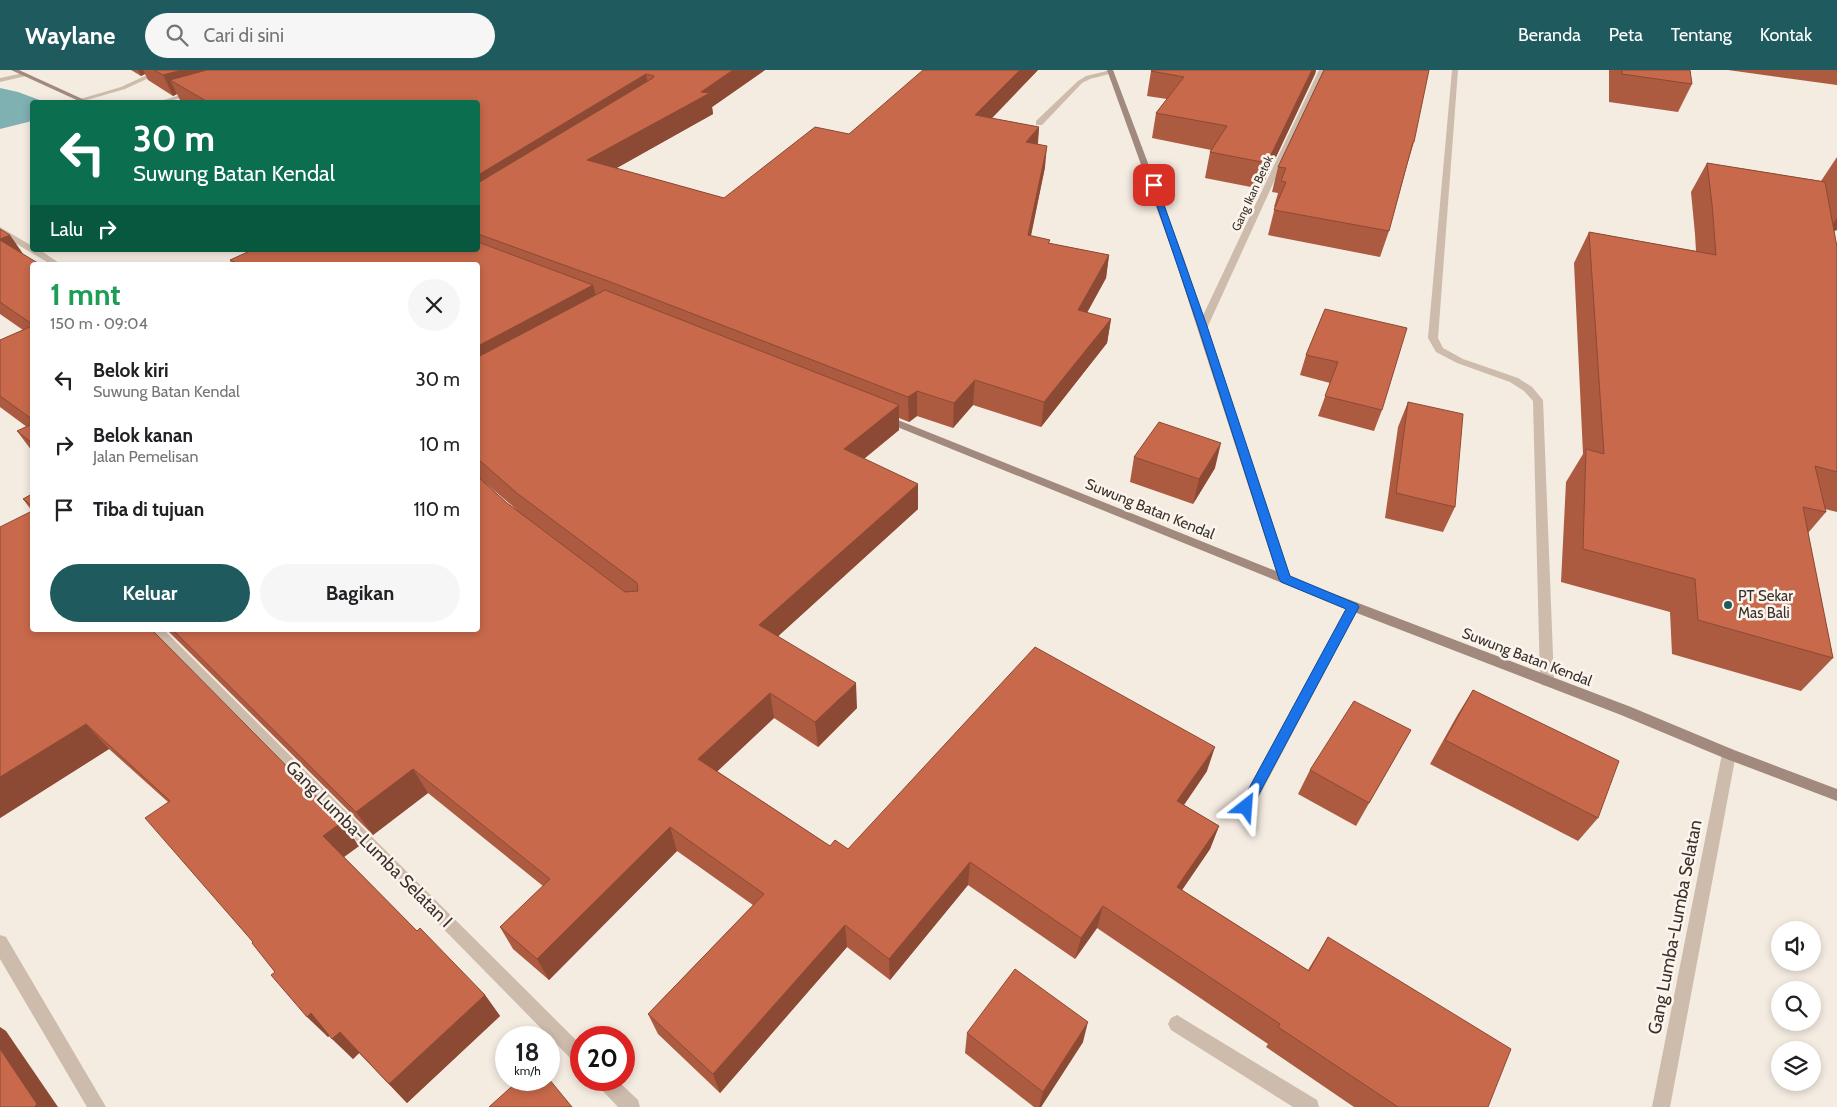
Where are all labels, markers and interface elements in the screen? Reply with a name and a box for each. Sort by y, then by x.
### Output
search box [145,13,495,58]
text: Waylane [25,21,115,50]
icon: search [163,21,191,49]
text: Cari di sini [203,24,284,47]
text: Beranda [1518,24,1581,46]
text: Peta [1609,24,1643,46]
text: Tentang [1671,24,1732,46]
text: Kontak [1760,24,1812,46]
text: 30 m [133,117,215,160]
icon: left [50,120,115,185]
street label: Gang Ikan Betok [1228,152,1276,233]
text: Suwung Batan Kendal [133,160,335,187]
pin [1133,164,1175,206]
icon: arrive [1140,171,1168,199]
icon: right [93,215,121,243]
text: Lalu [50,218,83,241]
text: 1 mnt [50,276,121,313]
button: close [408,279,460,331]
text: 150 m · 09:04 [50,314,148,333]
text: Belok kiri [93,359,169,382]
icon: left [50,366,78,394]
text: 30 m [416,368,460,391]
text: Suwung Batan Kendal [93,382,240,401]
text: Belok kanan [93,424,193,447]
icon: right [50,431,78,459]
text: 10 m [420,433,460,456]
text: Jalan Pemelisan [93,447,198,466]
street label: Suwung Batan Kendal [1083,475,1218,543]
icon: arrive [50,496,78,524]
text: Tiba di tujuan [93,498,204,521]
text: 110 m [413,498,460,521]
button: Keluar [50,564,250,622]
button: Bagikan [260,564,460,622]
place label: PT Sekar Mas Bali [1738,587,1793,622]
marker: PT Sekar Mas Bali [1722,599,1734,611]
street label: Suwung Batan Kendal [1460,624,1595,690]
street label: Gang Lumba-Lumba Selatan I [281,756,457,932]
position arrow [1219,780,1271,832]
street label: Gang Lumba-Lumba Selatan [1643,818,1707,1036]
map controls [1771,921,1821,1091]
button: sound [1771,921,1821,971]
button: search [1771,981,1821,1031]
speed limit sign: 20 [570,1026,635,1091]
text: 18 [515,1037,540,1067]
button: layers [1771,1041,1821,1091]
text: km/h [514,1063,541,1078]

